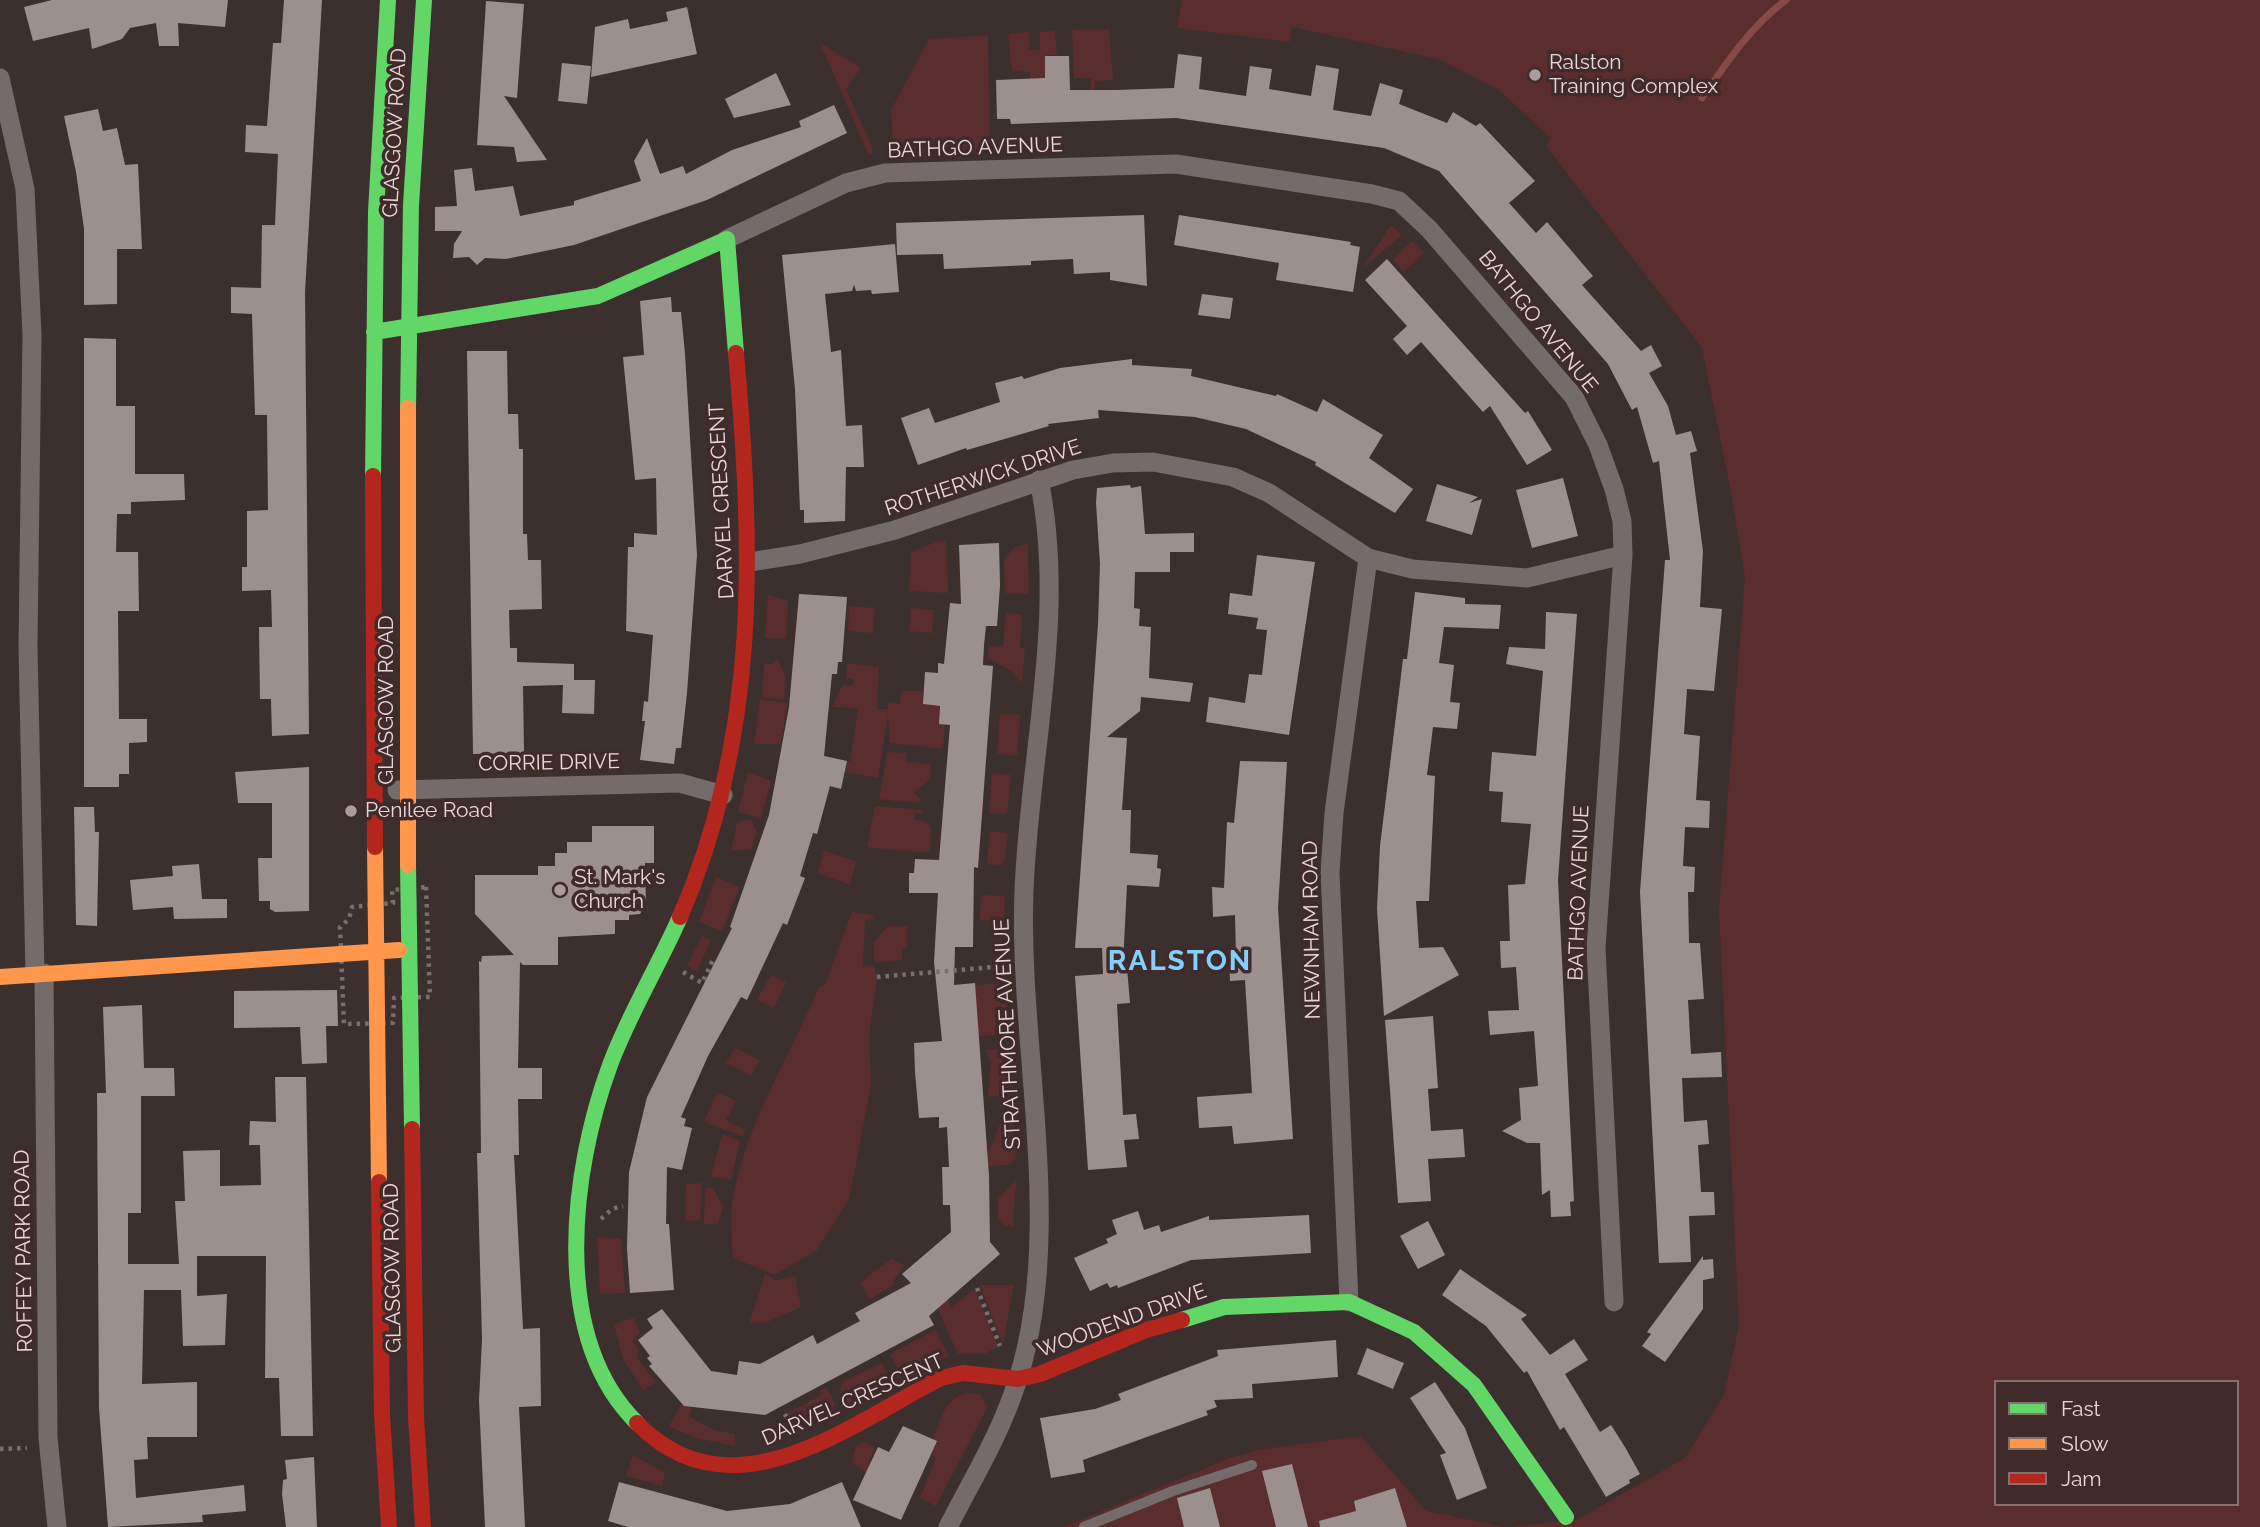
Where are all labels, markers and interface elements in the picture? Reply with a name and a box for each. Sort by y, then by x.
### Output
street label: GLASGOW ROAD [378,48,412,218]
place label: Ralston Training Complex [1549,50,1718,100]
marker: Ralston Training Complex [1527,67,1543,83]
street label: BATHGO AVENUE [887,132,1063,164]
street label: BATHGO AVENUE [1473,246,1603,398]
street label: DARVEL CRESCENT [704,402,740,600]
street label: ROTHERWICK DRIVE [882,434,1084,522]
street label: GLASGOW ROAD [374,615,400,785]
street label: CORRIE DRIVE [478,749,620,777]
place label: Penilee Road [365,798,493,824]
marker: Penilee Road [343,803,359,819]
street label: BATHGO AVENUE [1563,805,1595,981]
street label: NEWNHAM ROAD [1298,840,1326,1020]
place label: St. Mark's Church [574,865,665,915]
marker: St. Mark's Church [552,882,568,898]
street label: STRATHMORE AVENUE [989,918,1027,1150]
district label: RALSTON [1109,945,1251,979]
street label: ROFFEY PARK ROAD [10,1149,38,1353]
street label: GLASGOW ROAD [379,1183,407,1353]
street label: WOODEND DRIVE [1034,1279,1210,1363]
street label: DARVEL CRESCENT [758,1349,948,1451]
legend [1994,1380,2239,1506]
text: Fast [2061,1396,2101,1421]
text: Slow [2061,1431,2109,1456]
text: Jam [2061,1466,2102,1491]

